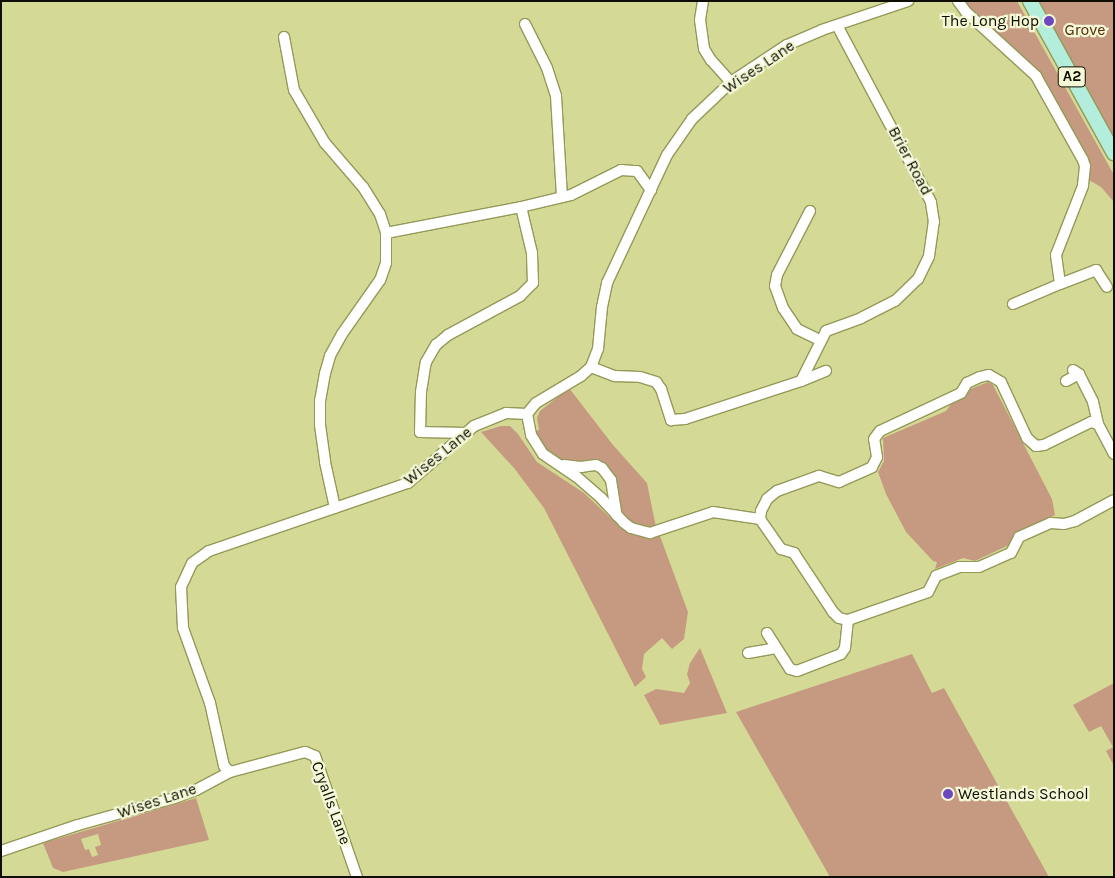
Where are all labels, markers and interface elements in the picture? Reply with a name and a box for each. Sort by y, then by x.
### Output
place label: The Long Hop [942,11,1039,31]
marker: The Long Hop [1043,15,1055,27]
park label: Grove [1064,20,1106,40]
street label: Wises Lane [720,36,798,98]
road number: A2 [1057,64,1087,90]
street label: Brier Road [884,123,936,199]
street label: Wises Lane [400,423,476,489]
street label: Cryalls Lane [307,759,355,847]
street label: Wises Lane [115,779,199,823]
place label: Westlands School [958,784,1089,804]
marker: Westlands School [942,788,954,800]

